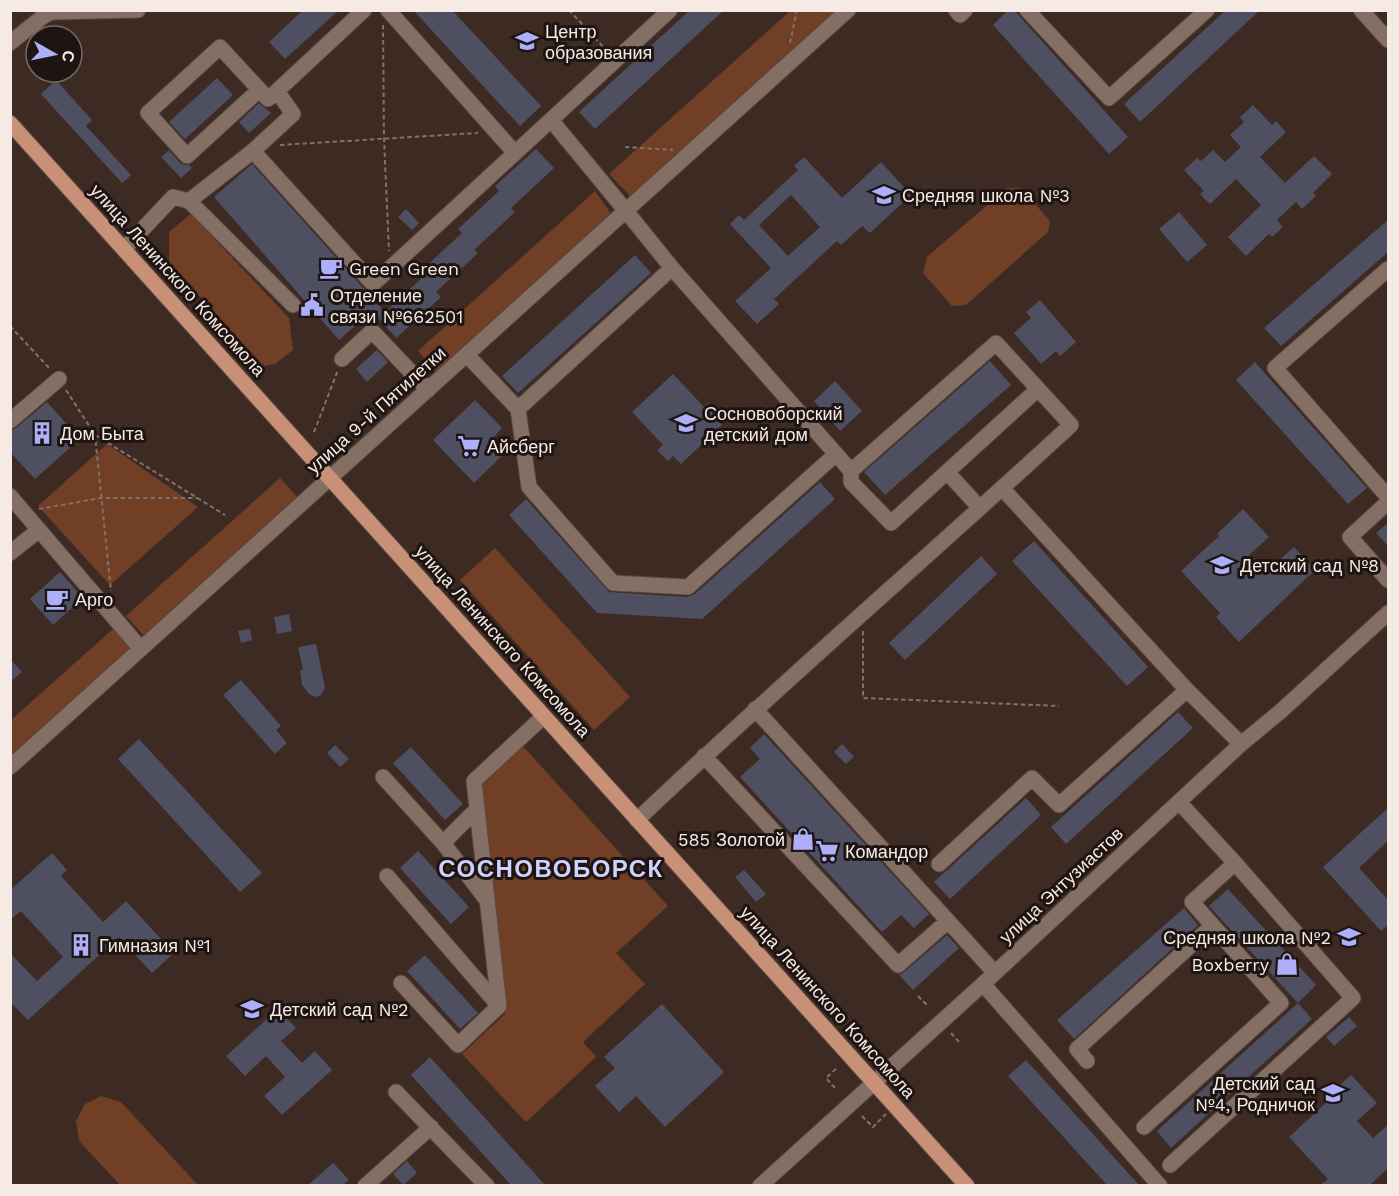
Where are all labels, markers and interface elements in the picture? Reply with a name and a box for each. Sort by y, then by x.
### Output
place label: Центр образования [545,21,652,63]
north arrow [24,24,84,84]
school or university icon: Центр образования [514,28,540,54]
text: С [58,49,79,64]
street label: улица Ленинского Комсомола [86,180,271,381]
school or university icon: Средняя школа №3 [871,182,897,208]
place label: Средняя школа №3 [902,185,1070,206]
cafe icon: Green Green [318,255,344,281]
place label: Green Green [349,258,459,279]
place label: Отделение связи №662501 [330,285,463,327]
public building icon: Отделение связи №662501 [299,292,325,318]
street label: улица 9-й Пятилетки [302,342,450,478]
place label: Сосновоборский детский дом [704,403,843,445]
school or university icon: Сосновоборский детский дом [673,410,699,436]
building icon: Дом Быта [29,420,55,446]
place label: Дом Быта [60,423,145,444]
supermarket icon: Айсберг [456,433,482,459]
place label: Айсберг [487,436,555,457]
street label: улица Ленинского Комсомола [411,541,596,742]
school or university icon: Детский сад №8 [1209,552,1235,578]
place label: Детский сад №8 [1240,555,1379,576]
cafe icon: Арго [44,586,70,612]
place label: Арго [75,589,113,610]
street label: улица Энтузиастов [995,822,1127,948]
shop icon: 585 Золотой [790,826,816,852]
place label: 585 Золотой [678,829,785,850]
supermarket icon: Командор [814,838,840,864]
place label: Командор [845,841,928,862]
district label: СОСНОВОБОРСК [438,855,664,883]
street label: улица Ленинского Комсомола [736,902,921,1103]
school or university icon: Средняя школа №2 [1336,924,1362,950]
place label: Средняя школа №2 [1163,927,1331,948]
building icon: Гимназия №1 [68,932,94,958]
place label: Гимназия №1 [99,935,211,956]
shop icon: Boxberry [1274,951,1300,977]
place label: Boxberry [1192,954,1270,975]
school or university icon: Детский сад №2 [239,996,265,1022]
place label: Детский сад №2 [270,999,409,1020]
place label: Детский сад №4, Родничок [1195,1073,1315,1115]
school or university icon: Детский сад №4, Родничок [1320,1080,1346,1106]

